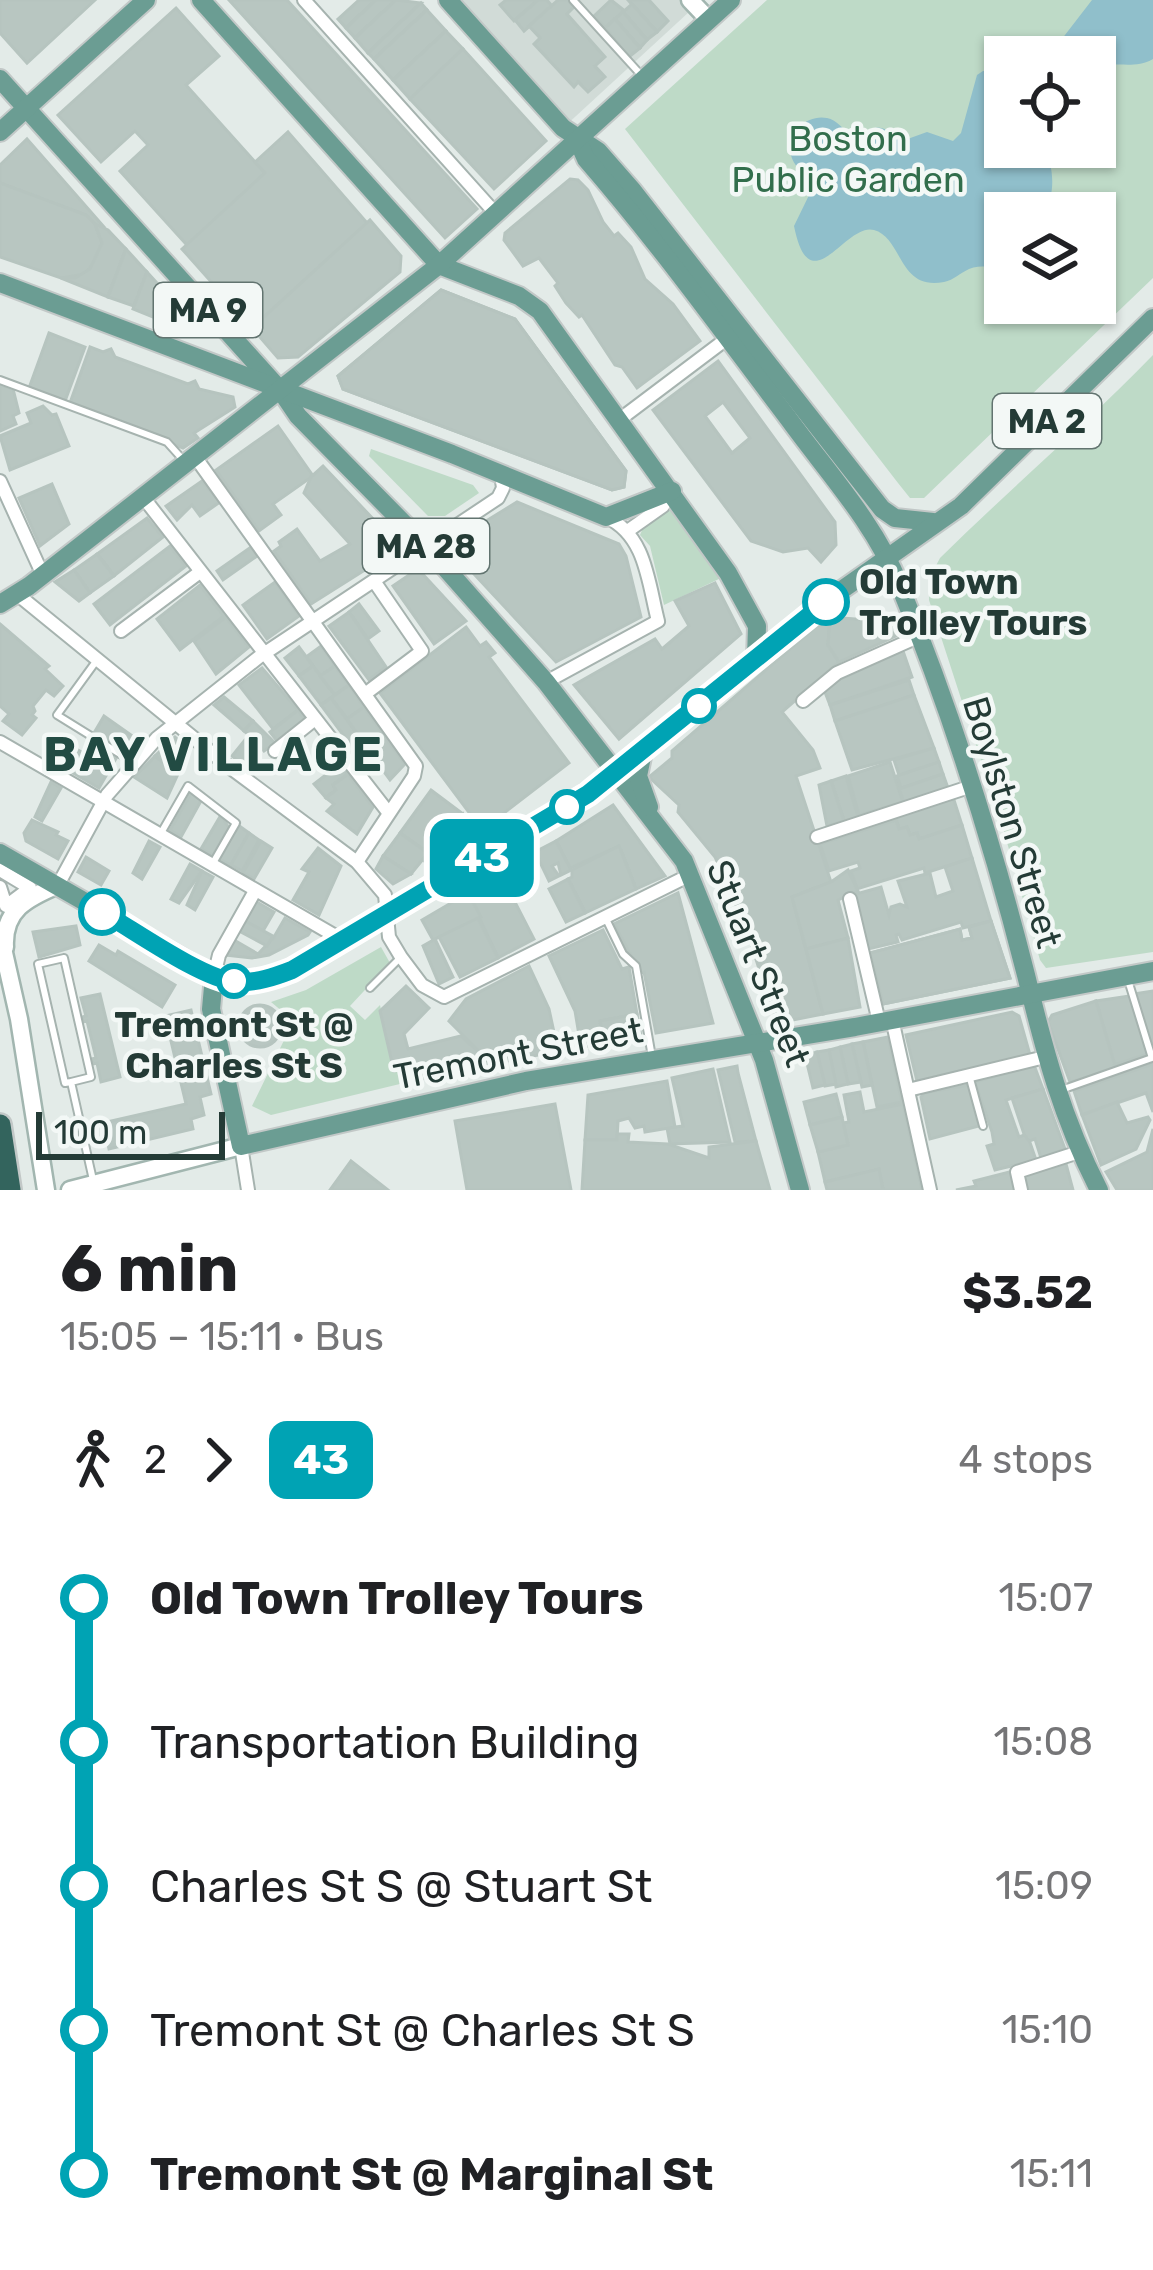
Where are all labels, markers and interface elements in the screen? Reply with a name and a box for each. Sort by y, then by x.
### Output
map controls [984,36,1116,324]
button: locate [984,36,1116,168]
park label: Boston Public Garden [731,117,965,201]
button: layers [984,192,1116,324]
road number: MA 9 [154,283,262,337]
road number: MA 2 [993,394,1101,448]
road number: MA 28 [363,519,489,573]
place label: Old Town Trolley Tours [859,560,1087,644]
marker: Old Town Trolley Tours [804,580,848,624]
unlabelled marker [683,690,715,722]
street label: Boylston Street [954,691,1071,953]
district label: BAY VILLAGE [43,726,385,783]
unlabelled marker [551,791,583,823]
line badge: 43 [428,819,536,897]
text: 43 [454,833,510,883]
street label: Stuart Street [698,854,819,1073]
unlabelled marker [80,890,124,934]
marker: Tremont St @ Charles St S [218,965,250,997]
place label: Tremont St @ Charles St S [114,1003,354,1087]
street label: Tremont Street [390,1008,646,1099]
scale bar [36,1106,225,1159]
text: 100 m [54,1113,147,1152]
text: 6 min [60,1229,239,1308]
text: $3.52 [962,1266,1093,1319]
text: 15:05 – 15:11 · Bus [60,1314,384,1360]
icon: walk [60,1427,126,1493]
icon: forward [185,1427,251,1493]
text: 43 [293,1435,349,1485]
text: 2 [144,1437,167,1483]
text: 4 stops [959,1437,1093,1483]
text: Old Town Trolley Tours [150,1572,644,1625]
text: 15:07 [998,1575,1093,1621]
text: Transportation Building [150,1716,640,1769]
text: 15:08 [994,1719,1093,1765]
text: Charles St S @ Stuart St [150,1860,652,1913]
text: 15:09 [995,1863,1093,1909]
text: Tremont St @ Charles St S [150,2004,695,2057]
text: 15:10 [1002,2007,1093,2053]
text: Tremont St @ Marginal St [150,2148,713,2201]
text: 15:11 [1010,2151,1093,2197]

